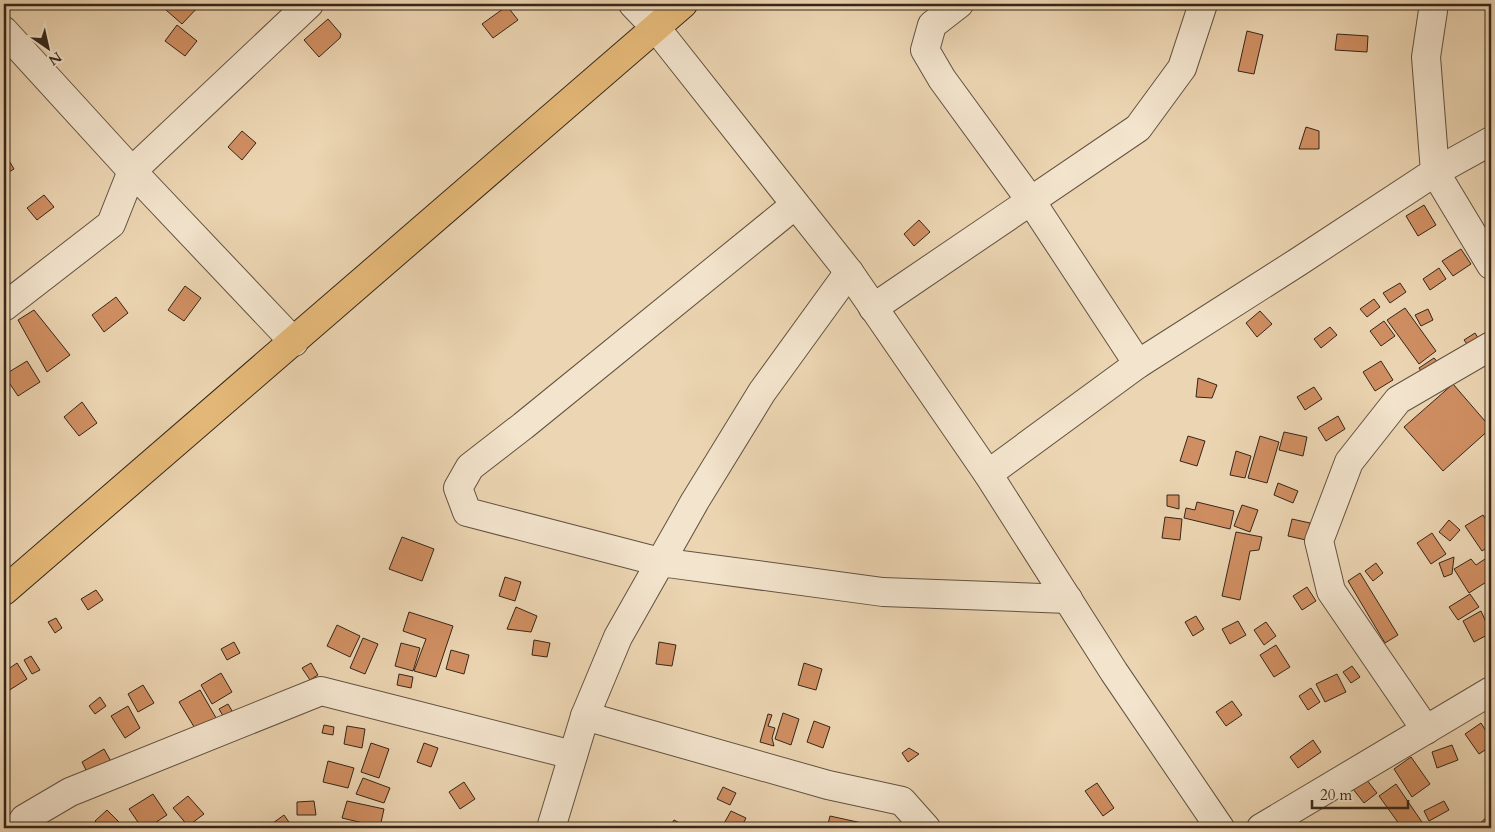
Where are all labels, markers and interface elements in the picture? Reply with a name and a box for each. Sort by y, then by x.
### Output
north arrow [22,22,72,72]
text: N [45,47,65,70]
scale bar [1312,777,1409,809]
text: 20 m [1320,785,1352,805]

